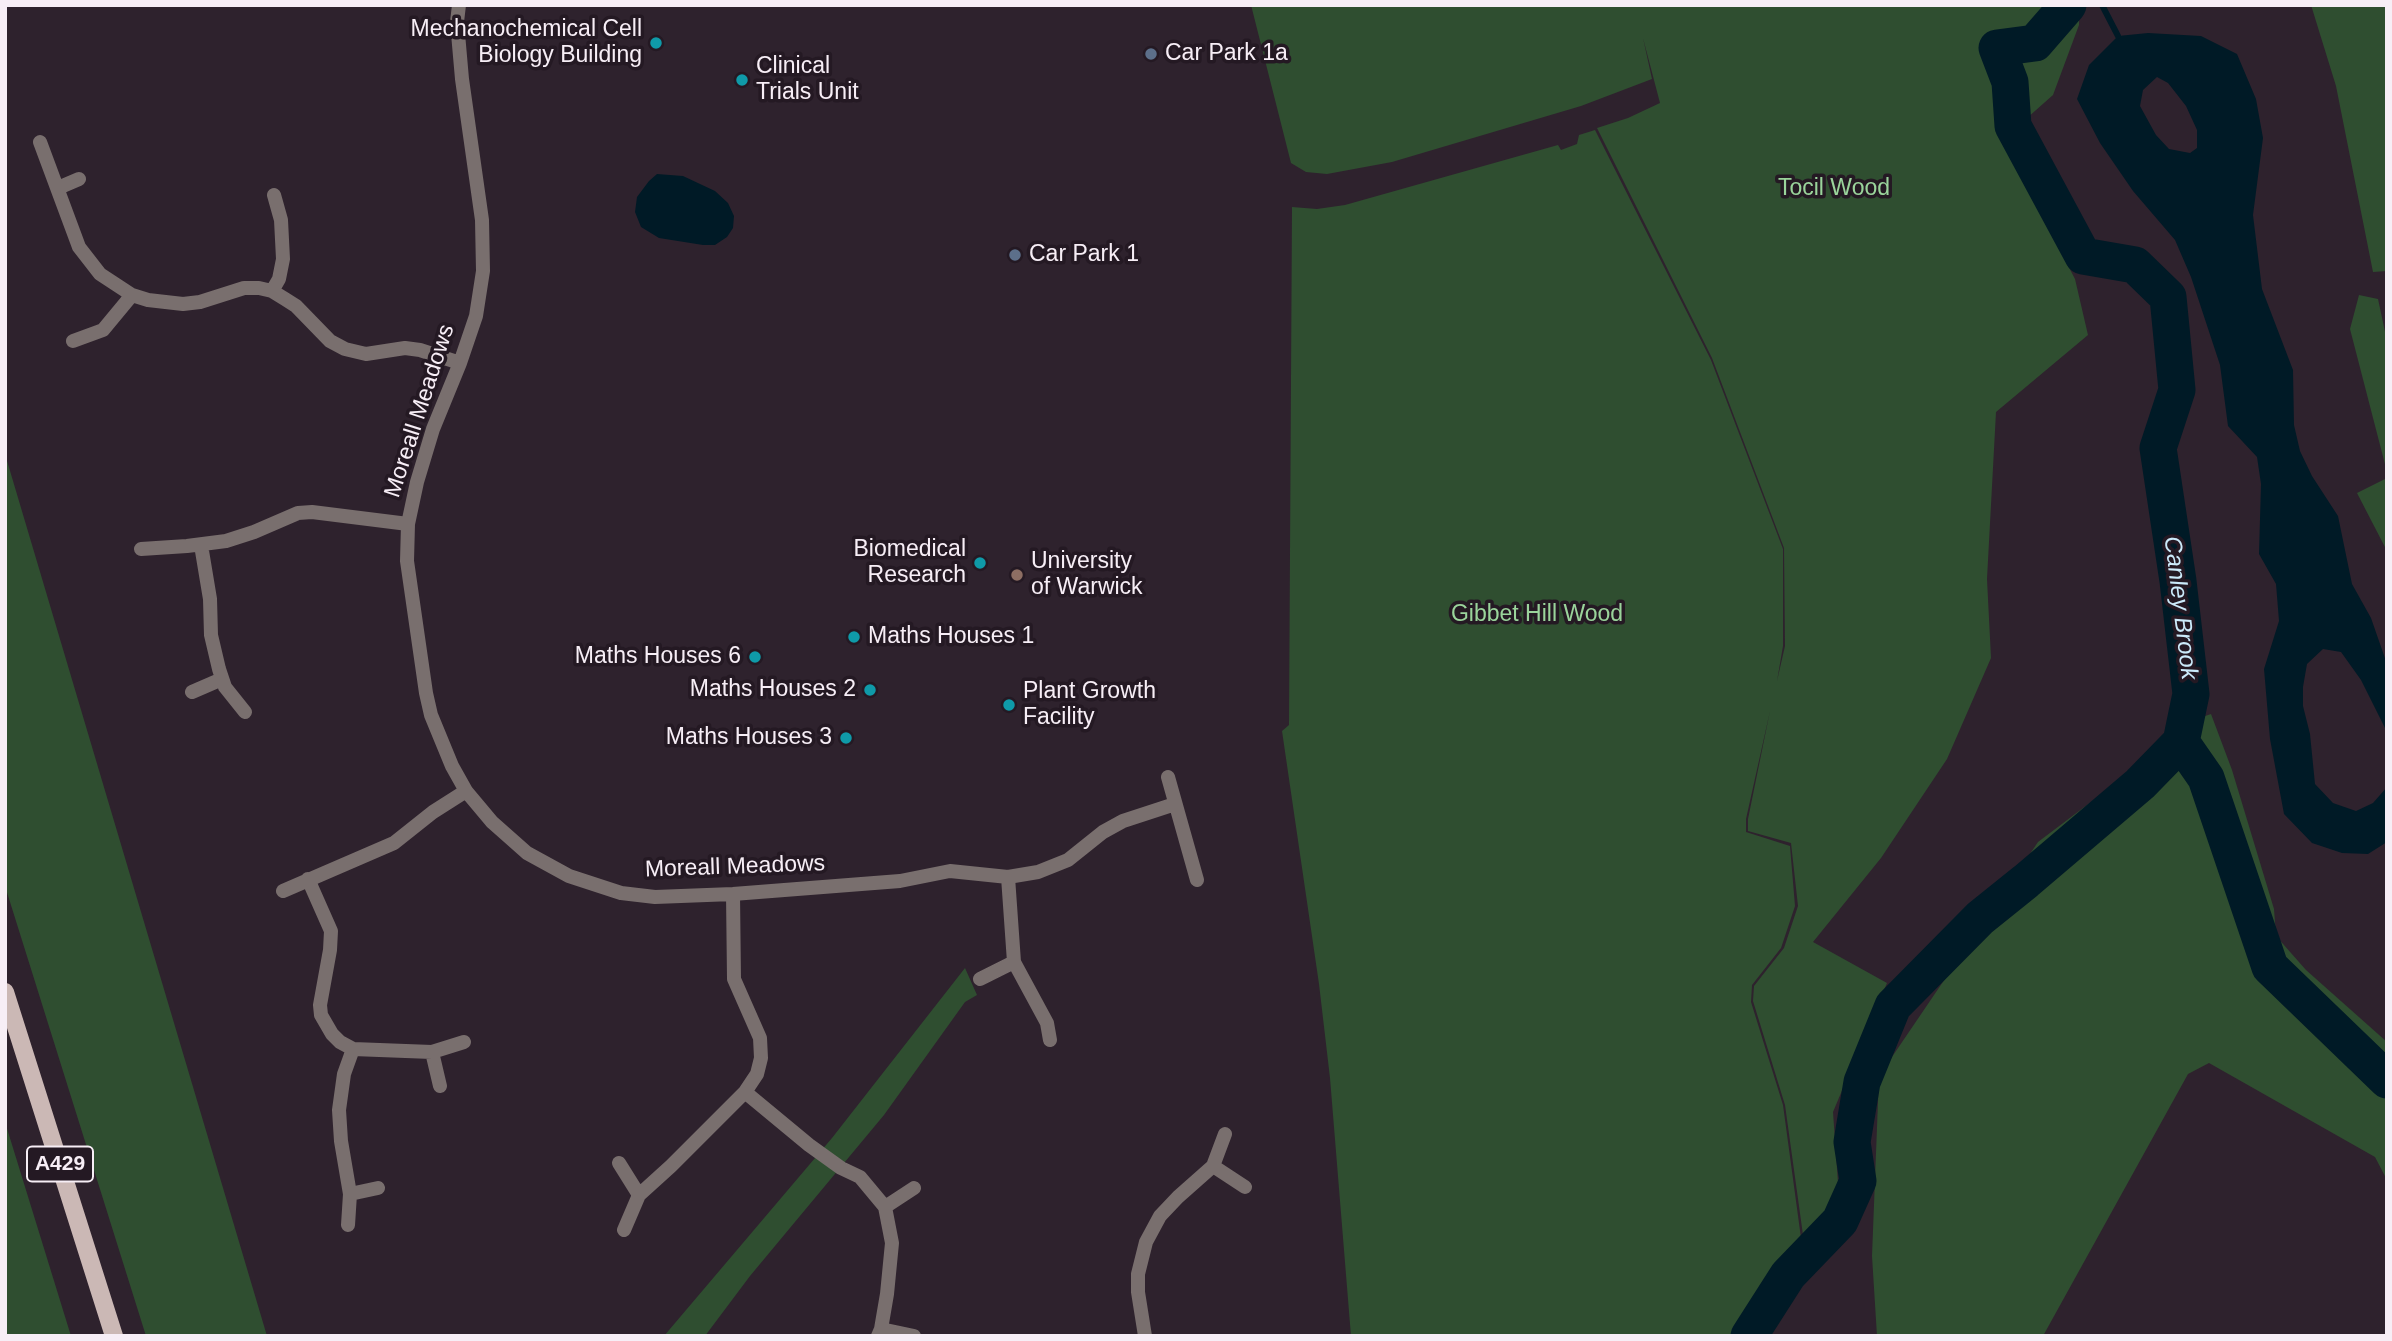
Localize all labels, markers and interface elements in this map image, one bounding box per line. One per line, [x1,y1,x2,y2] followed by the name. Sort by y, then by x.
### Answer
[411,16,642,70] place label: Mechanochemical Cell Biology Building
[648,35,664,51] marker: Mechanochemical Cell Biology Building
[1165,40,1288,68] place label: Car Park 1a
[1143,46,1159,62] marker: Car Park 1a
[756,53,859,107] place label: Clinical Trials Unit
[734,72,750,88] marker: Clinical Trials Unit
[1778,175,1890,203] park label: Tocil Wood
[1029,241,1139,269] place label: Car Park 1
[1007,247,1023,263] marker: Car Park 1
[379,321,461,501] street label: Moreall Meadows
[2157,535,2203,681] water label: Canley Brook
[854,536,966,590] place label: Biomedical Research
[1031,548,1143,602] place label: University of Warwick
[972,555,988,571] marker: Biomedical Research
[1009,567,1025,583] marker: University of Warwick
[1451,601,1623,629] park label: Gibbet Hill Wood
[868,623,1034,651] place label: Maths Houses 1
[846,629,862,645] marker: Maths Houses 1
[575,643,741,671] place label: Maths Houses 6
[747,649,763,665] marker: Maths Houses 6
[690,676,856,704] place label: Maths Houses 2
[1023,678,1156,732] place label: Plant Growth Facility
[862,682,878,698] marker: Maths Houses 2
[1001,697,1017,713] marker: Plant Growth Facility
[666,724,832,752] place label: Maths Houses 3
[838,730,854,746] marker: Maths Houses 3
[644,850,826,884] street label: Moreall Meadows
[27,1146,93,1182] road number: A429

